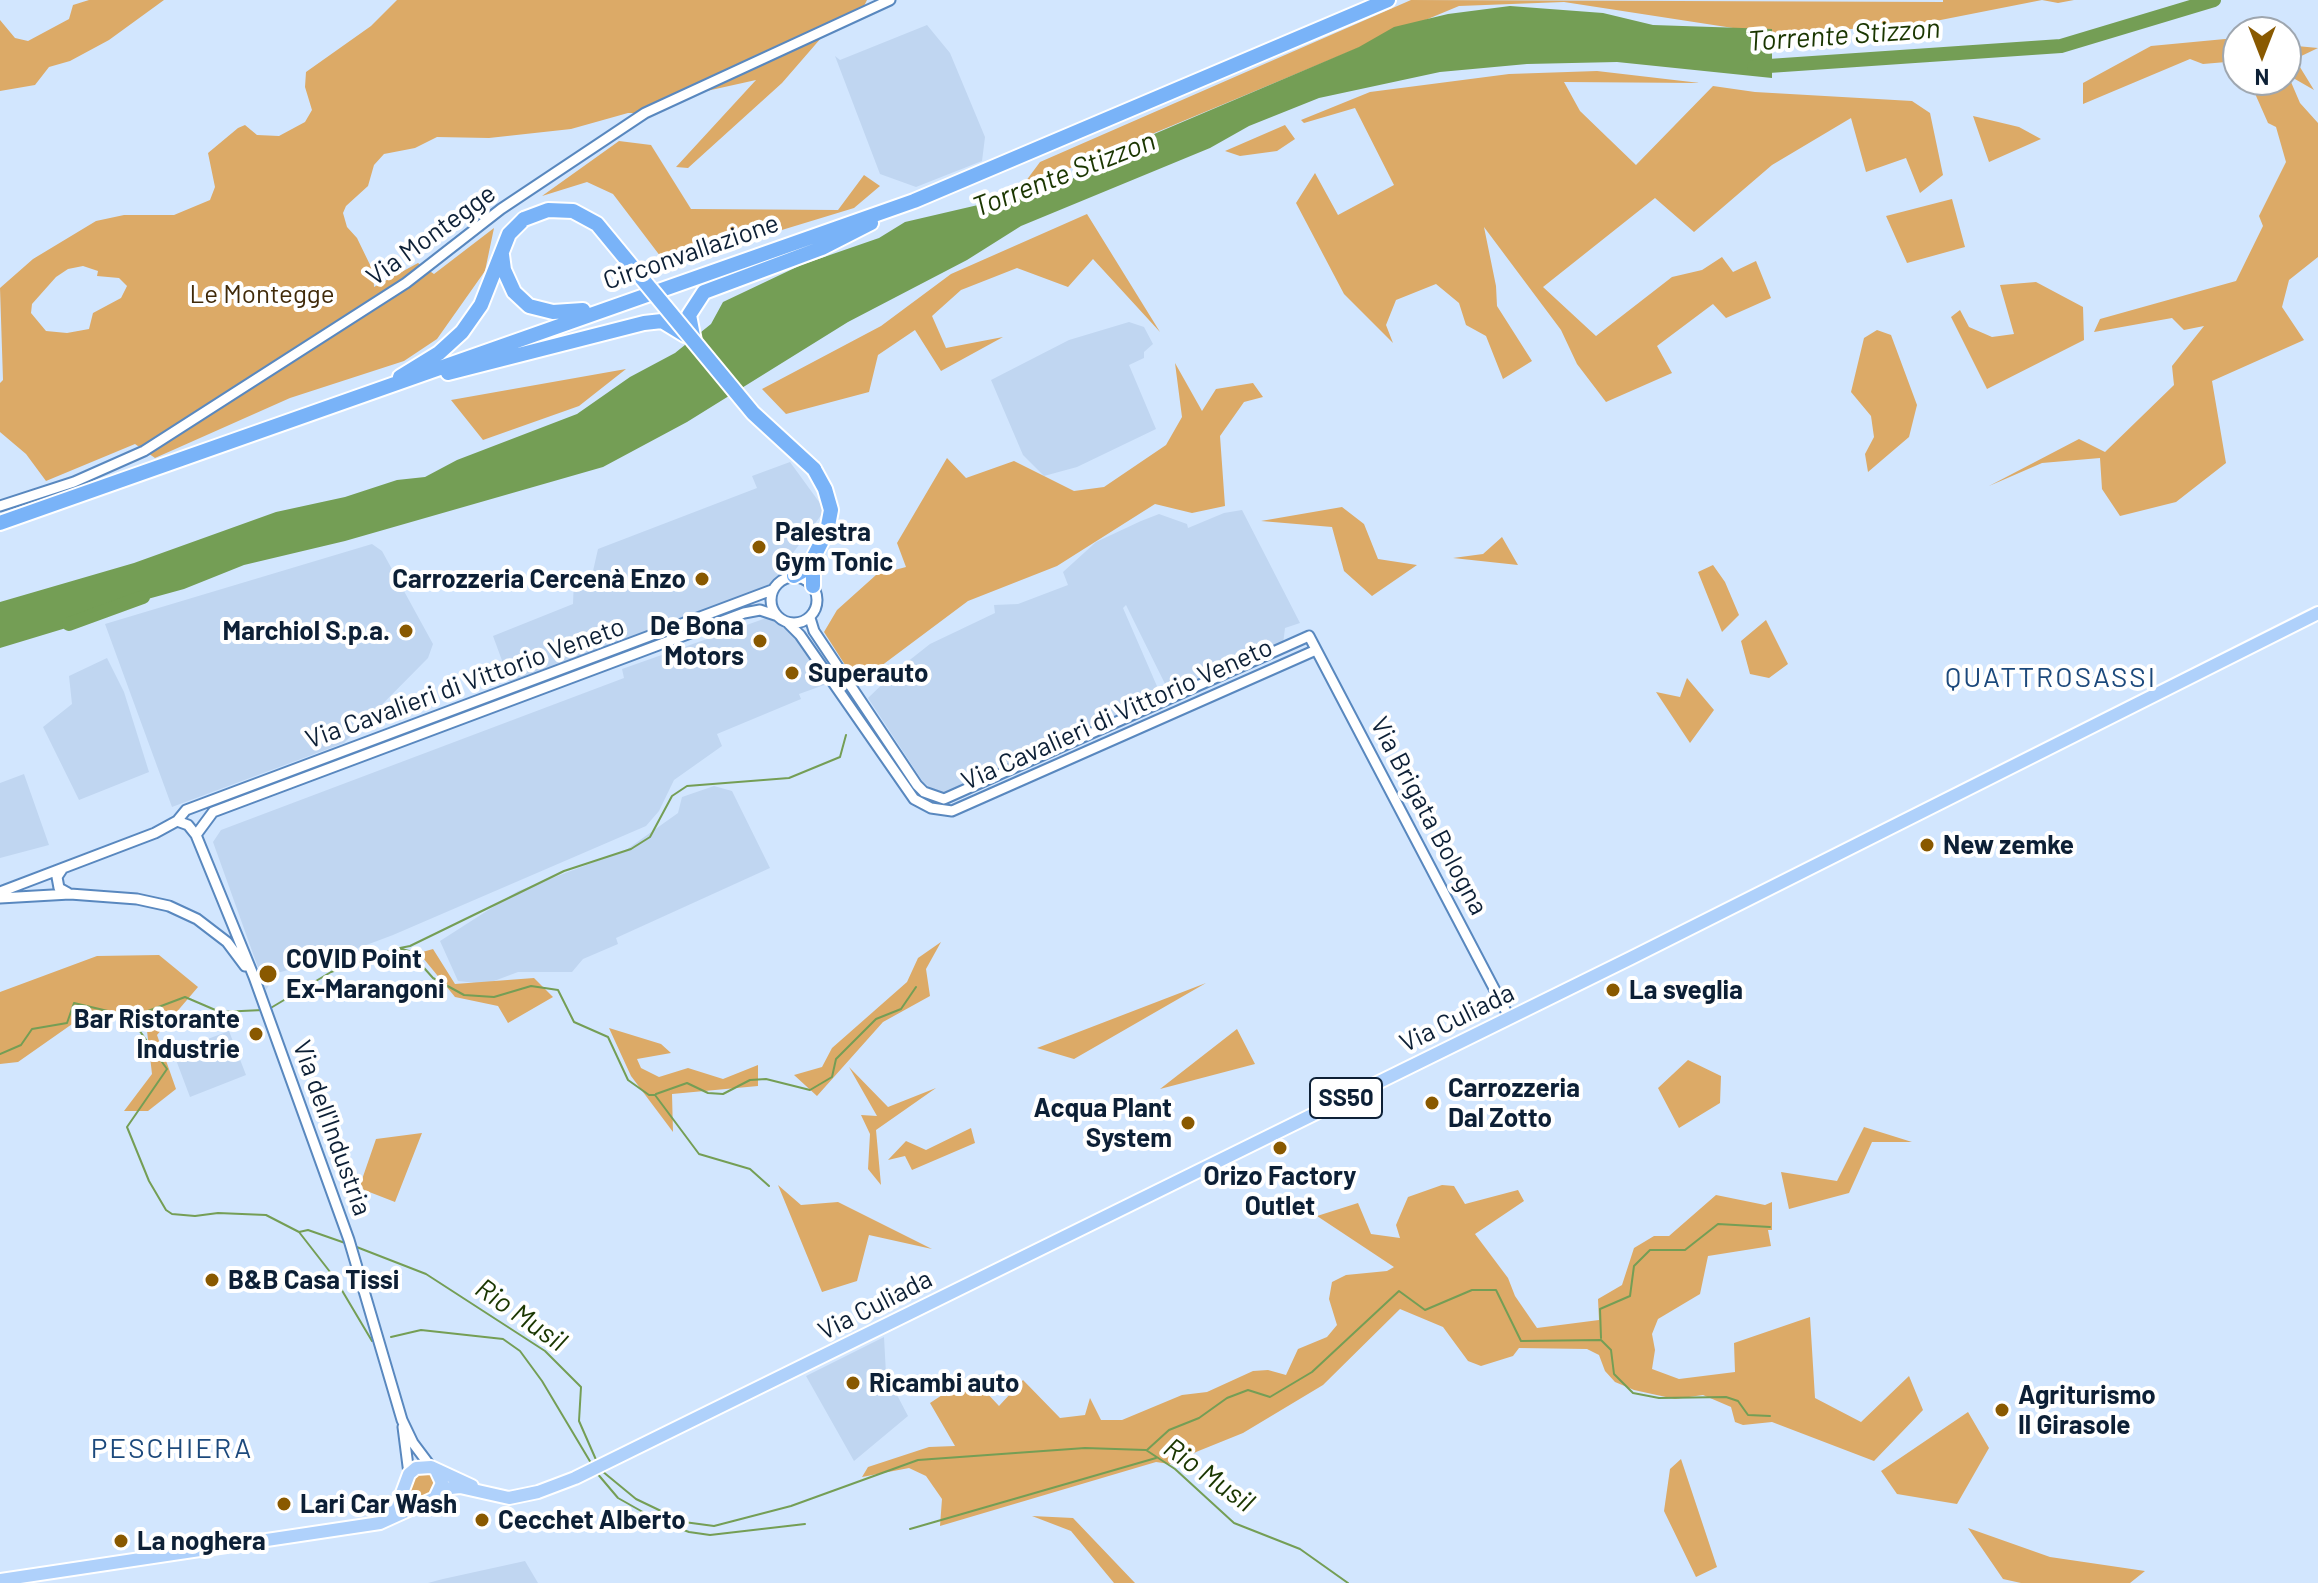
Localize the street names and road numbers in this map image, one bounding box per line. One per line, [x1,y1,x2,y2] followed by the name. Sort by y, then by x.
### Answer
[360,178,502,292] street label: Via Montegge
[599,207,783,297] street label: Circonvallazione
[301,611,629,755] street label: Via Cavalieri di Vittorio Veneto
[957,631,1277,797] street label: Via Cavalieri di Vittorio Veneto
[1364,712,1494,920] street label: Via Brigata Bologna
[1395,977,1519,1059] street label: Via Culiada
[286,1036,378,1220] street label: Via dell'Industria
[1310,1078,1382,1118] road number: SS50
[813,1263,937,1347] street label: Via Culiada

